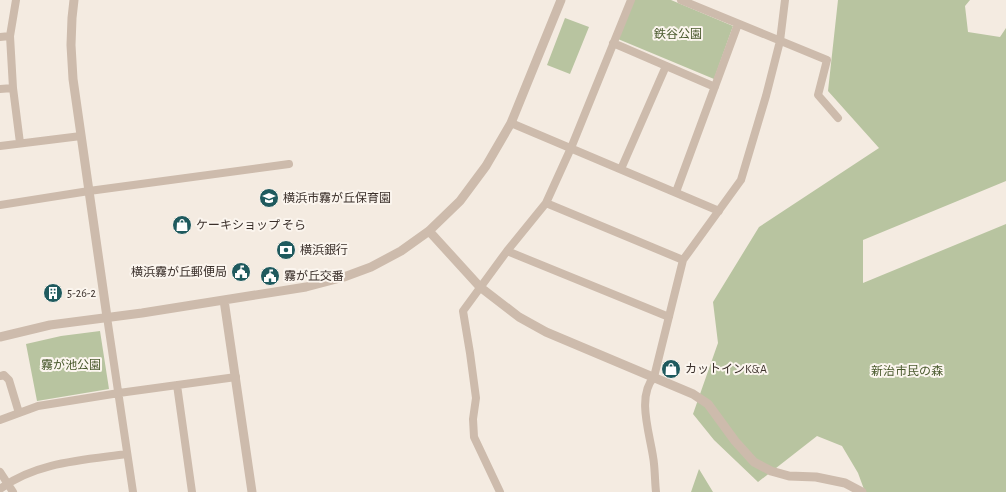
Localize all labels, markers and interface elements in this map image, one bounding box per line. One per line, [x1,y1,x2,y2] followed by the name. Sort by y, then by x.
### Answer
[654,28,702,40] park label: 鉄谷公園
[258,187,280,209] school or university icon: 横浜市霧が丘保育園
[283,191,391,204] place label: 横浜市霧が丘保育園
[171,214,193,236] shop icon: ケーキショップ そら
[196,219,306,231] place label: ケーキショップ そら
[275,239,297,261] bank icon: 横浜銀行
[300,243,348,256] place label: 横浜銀行
[230,261,252,283] public building icon: 横浜霧が丘郵便局
[131,265,227,278] place label: 横浜霧が丘郵便局
[259,265,281,287] public building icon: 霧が丘交番
[284,269,344,282] place label: 霧が丘交番
[42,282,64,304] building icon: 5-26-2
[67,287,96,299] place label: 5-26-2
[41,358,101,371] park label: 霧が池公園
[660,358,682,380] shop icon: カットインK&A
[685,363,767,375] place label: カットインK&A
[871,364,943,377] park label: 新治市民の森

